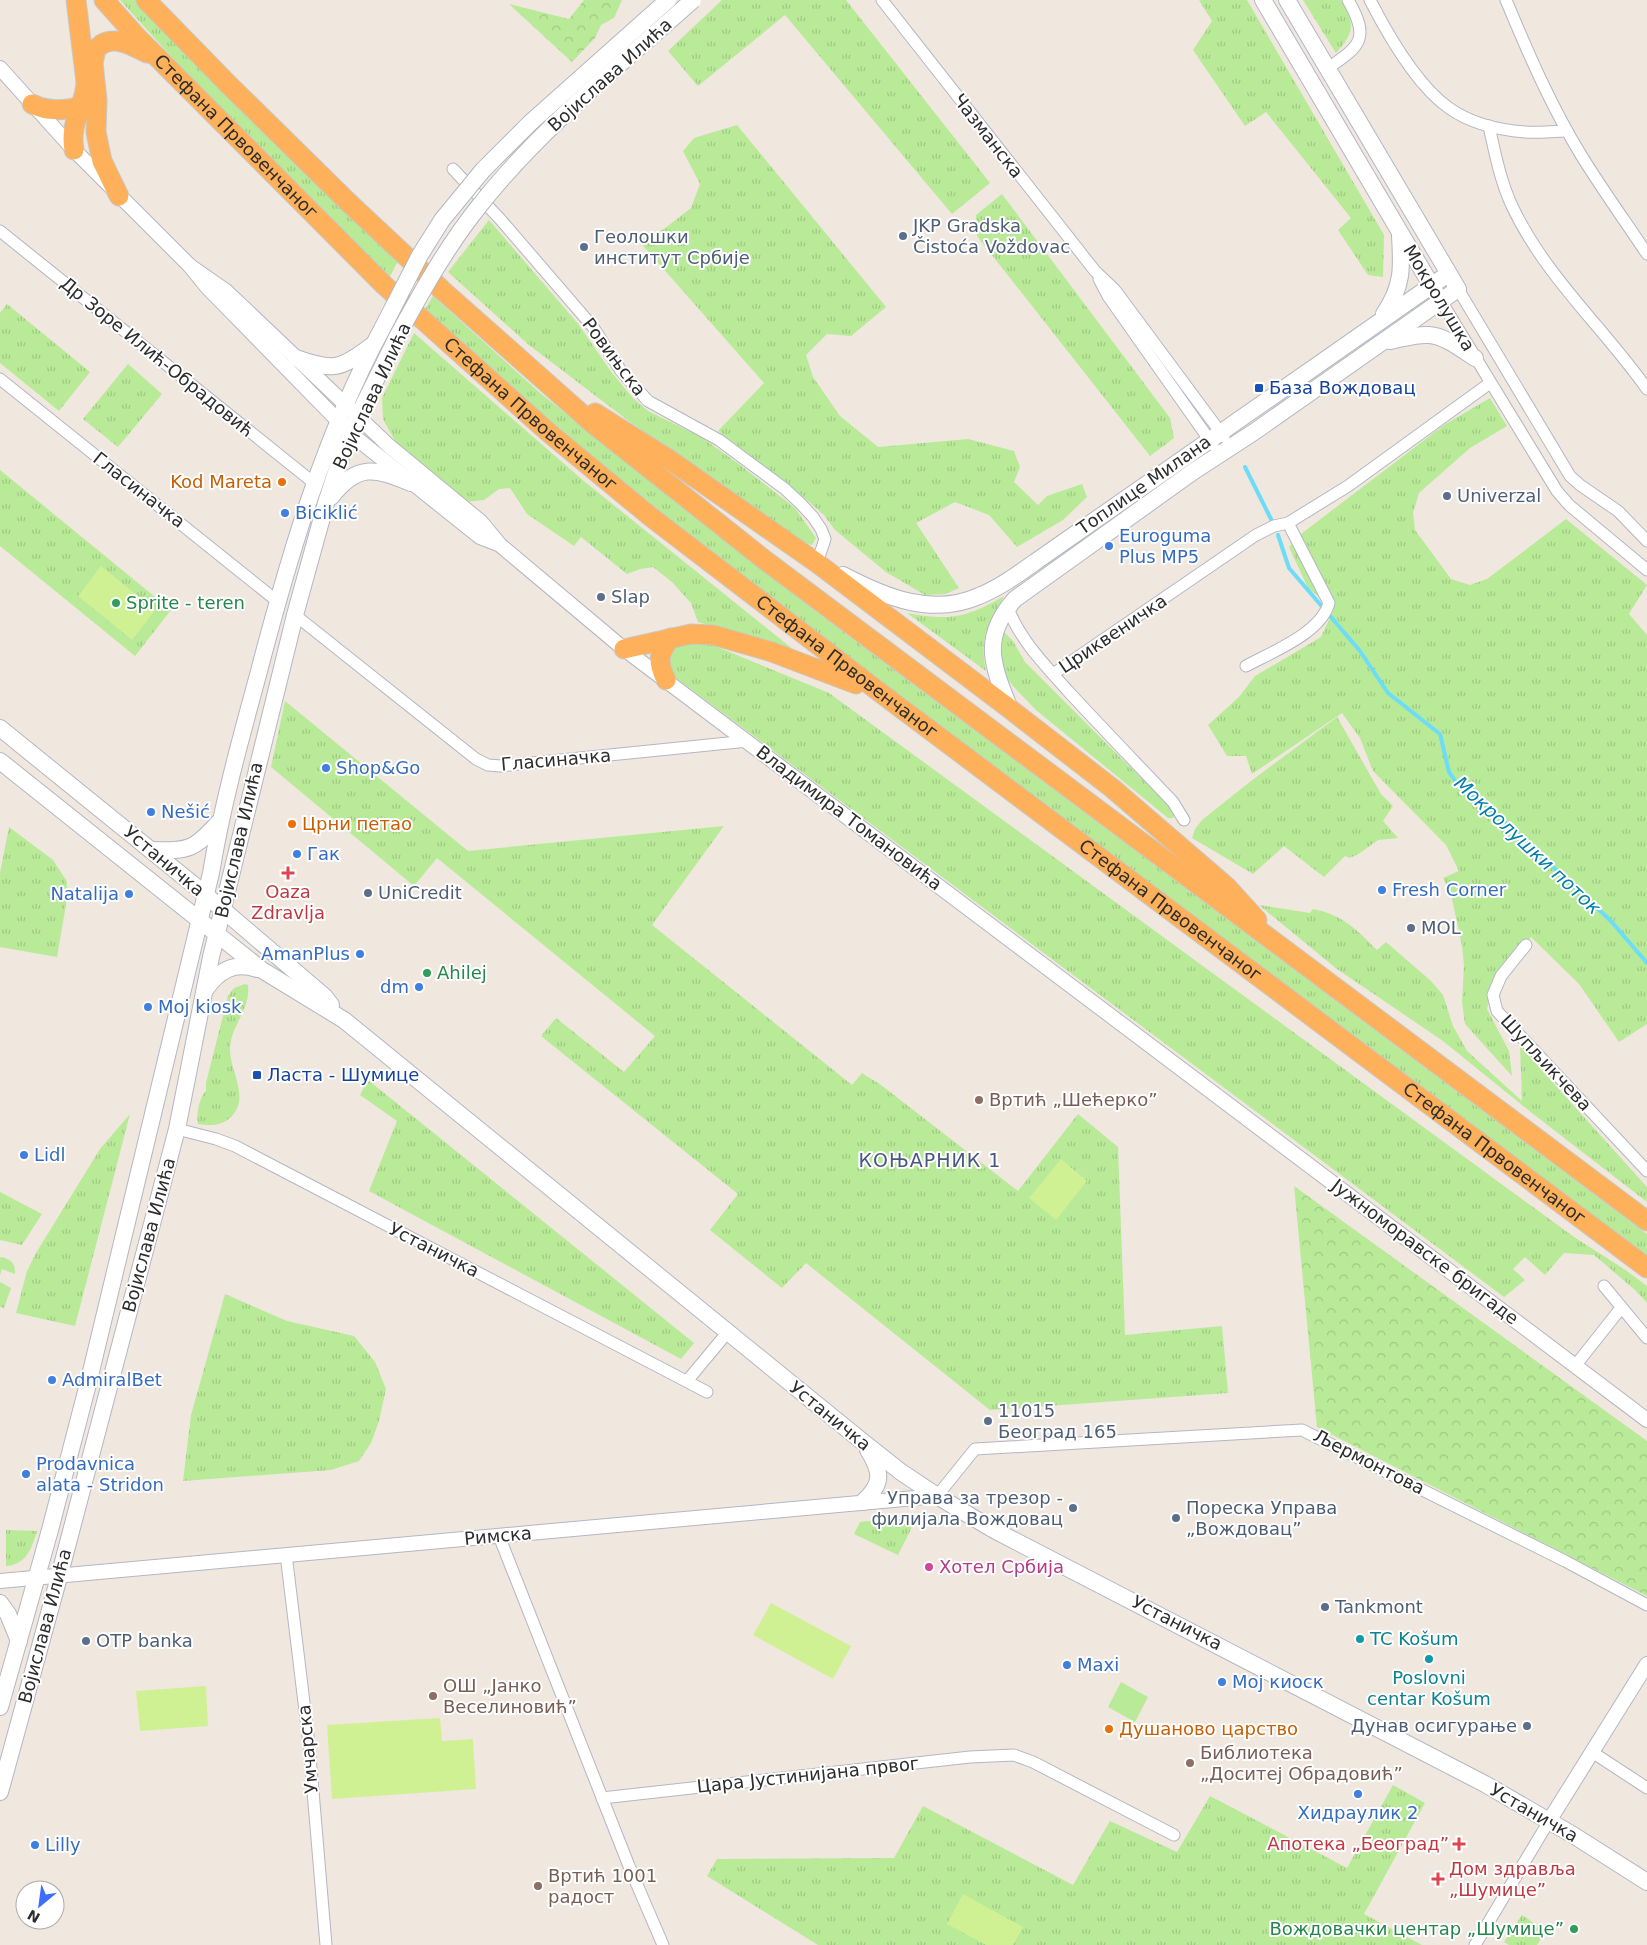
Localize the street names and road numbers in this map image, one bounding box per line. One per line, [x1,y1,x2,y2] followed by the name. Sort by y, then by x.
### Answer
[543,14,676,136] street label: Војислава Илића
[150,50,323,223] street label: Стефана Првовенчаног
[949,89,1028,182] street label: Чазманска
[1399,241,1479,355] street label: Мокролушка
[57,272,258,441] street label: Др Зоре Илић-Обрадовић
[578,314,651,400] street label: Ровињска
[328,319,415,472] street label: Војислава Илића
[440,333,622,495] street label: Стефана Првовенчаног
[1072,431,1215,539] street label: Топлице Милана
[89,447,189,532] street label: Гласиначка
[752,590,942,742] street label: Стефана Првовенчаног
[1055,590,1171,677] street label: Цриквеничка
[752,741,946,894] street label: Владимира Томановића
[500,744,612,775] street label: Гласиначка
[210,760,267,920] street label: Војислава Илића
[120,821,209,900] street label: Устаничка
[1075,835,1266,985] street label: Стефана Првовенчаног
[1496,1010,1596,1115] street label: Шупљикчева
[1399,1078,1590,1228] street label: Стефана Првовенчаног
[118,1155,179,1315] street label: Војислава Илића
[1327,1174,1523,1329] street label: Јужноморавске бригаде
[386,1218,483,1281] street label: Устаничка
[785,1376,875,1455] street label: Устаничка
[1310,1425,1428,1499] street label: Љермонтова
[463,1522,533,1549] street label: Римска
[14,1546,75,1706] street label: Војислава Илића
[1129,1591,1226,1654] street label: Устаничка
[293,1704,322,1795] street label: Умчарска
[696,1752,920,1797] street label: Цара Јустинијана првог
[1486,1779,1582,1846] street label: Устаничка

